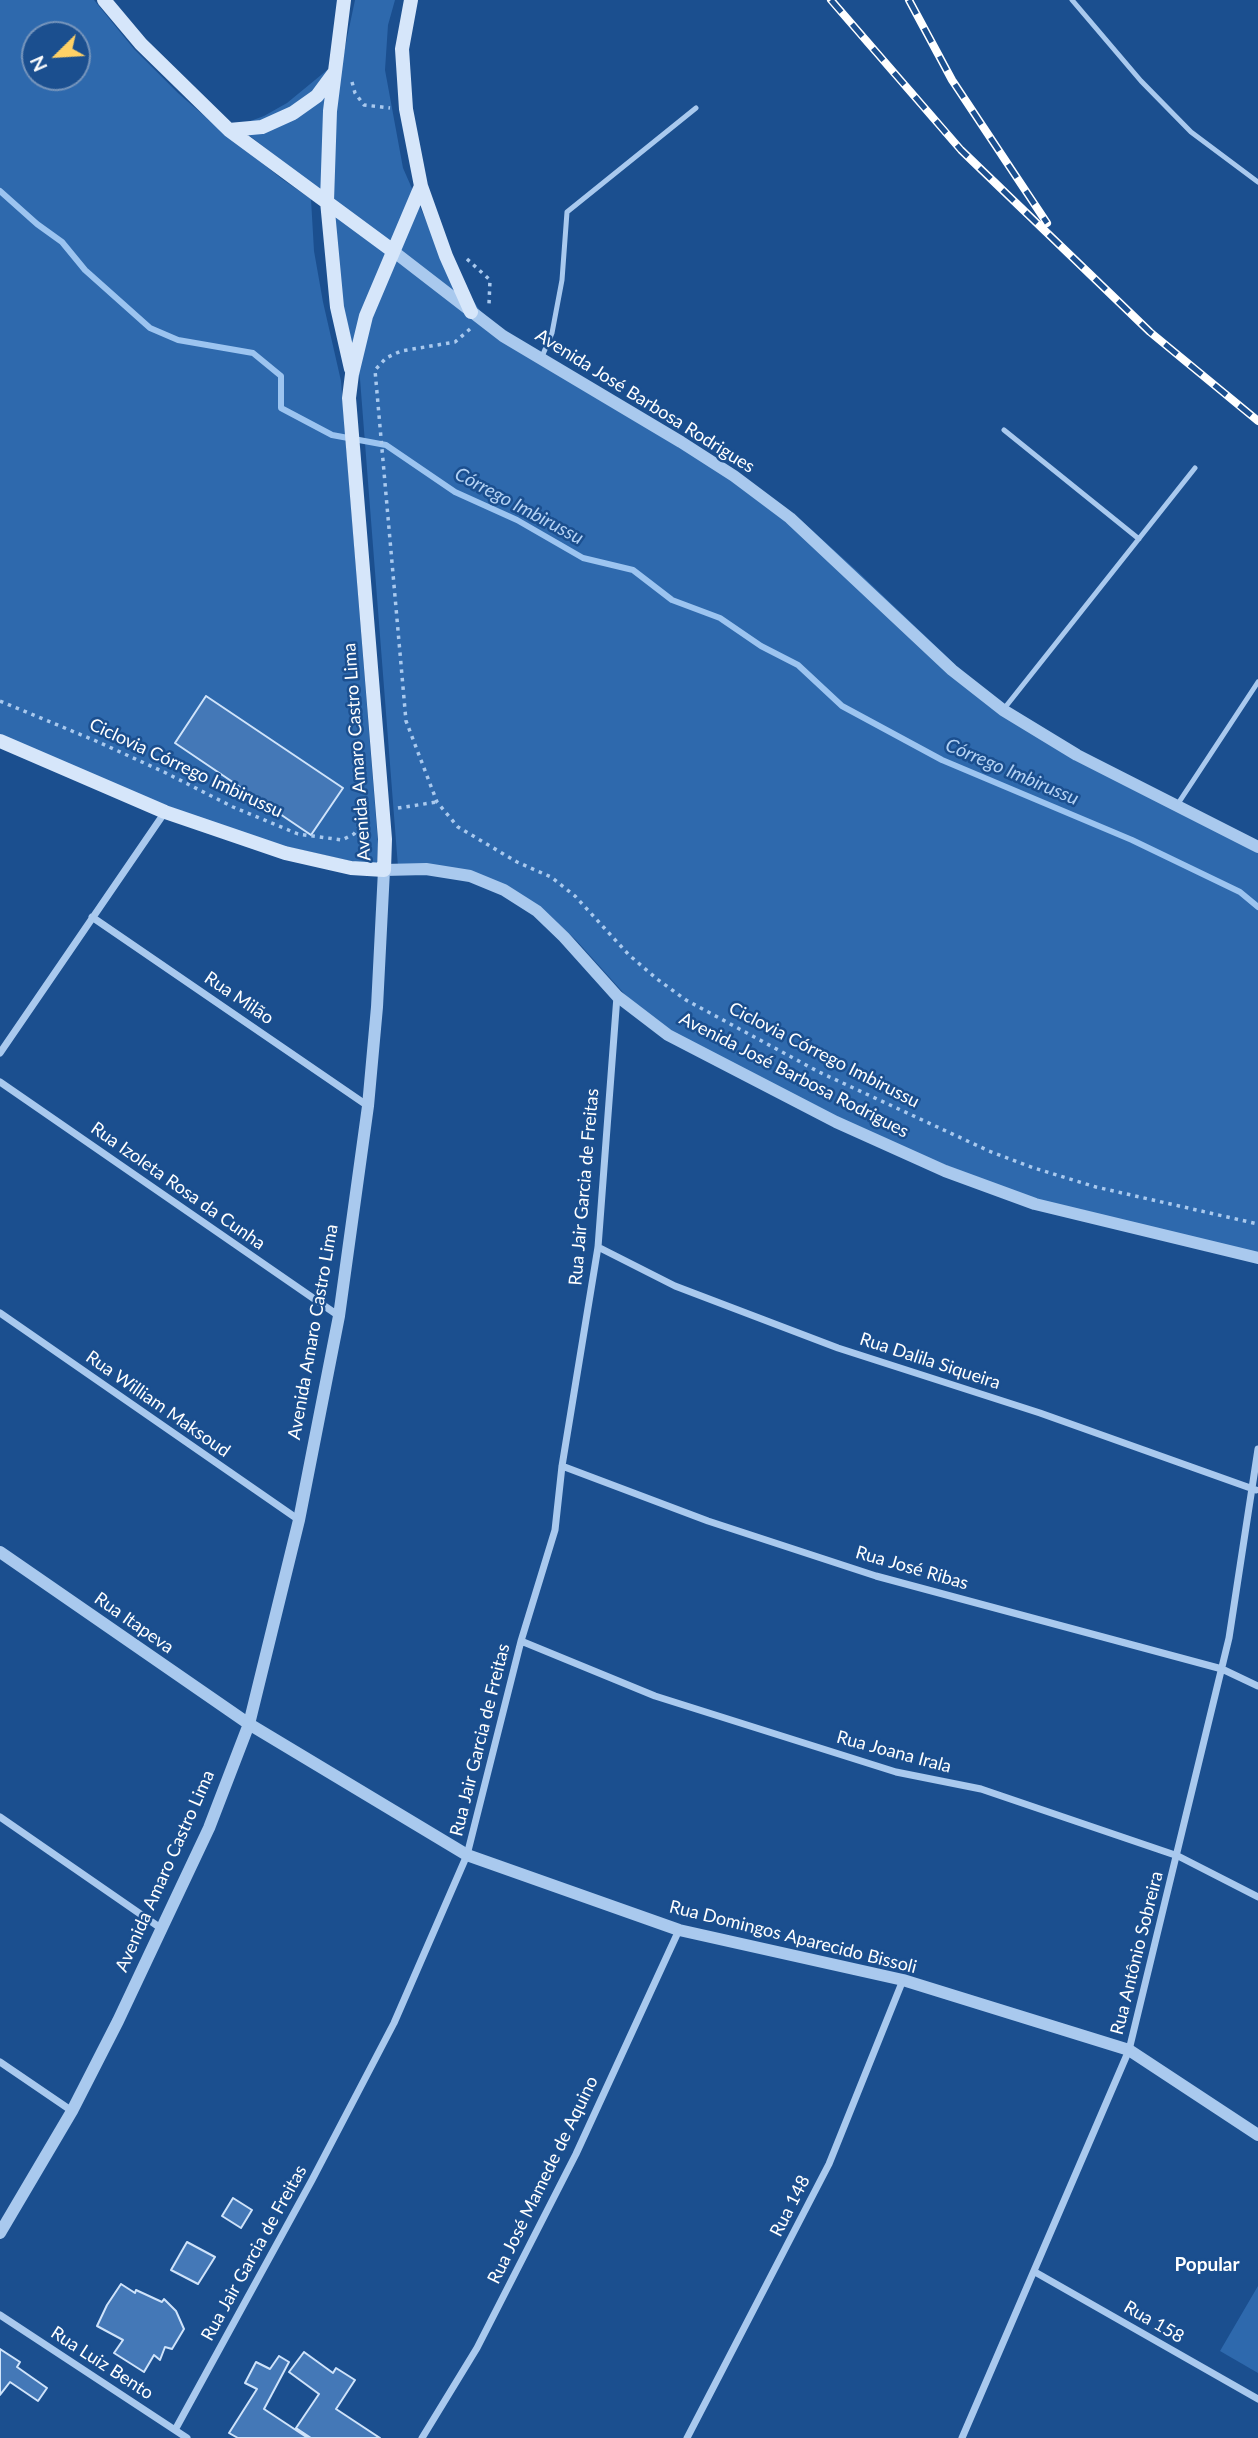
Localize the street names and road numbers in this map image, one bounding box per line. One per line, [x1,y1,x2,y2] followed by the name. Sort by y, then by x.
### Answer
[531,324,759,478] street label: Avenida José Barbosa Rodrigues
[339,642,375,862] street label: Avenida Amaro Castro Lima
[86,714,286,822] street label: Ciclovia Córrego Imbirussu
[200,967,278,1029] street label: Rua Milão
[725,997,923,1113] street label: Ciclovia Córrego Imbirussu
[676,1008,912,1142] street label: Avenida José Barbosa Rodrigues
[565,1088,603,1286] street label: Rua Jair Garcia de Freitas
[87,1117,269,1255] street label: Rua Izoleta Rosa da Cunha
[283,1223,343,1441] street label: Avenida Amaro Castro Lima
[857,1328,1003,1394] street label: Rua Dalila Siqueira
[82,1346,234,1462] street label: Rua William Maksoud
[853,1542,971,1594] street label: Rua José Ribas
[90,1588,178,1658] street label: Rua Itapeva
[446,1641,514,1839] street label: Rua Jair Garcia de Freitas
[834,1726,954,1778] street label: Rua Joana Irala
[111,1767,219,1975] street label: Avenida Amaro Castro Lima
[1106,1869,1168,2037] street label: Rua Antônio Sobreira
[667,1896,919,1978] street label: Rua Domingos Aparecido Bissoli
[483,2073,603,2287] street label: Rua José Mamede de Aquino
[197,2161,311,2345] street label: Rua Jair Garcia de Freitas
[765,2172,815,2240] street label: Rua 148
[1120,2296,1188,2348] street label: Rua 158
[47,2322,157,2404] street label: Rua Luiz Bento

